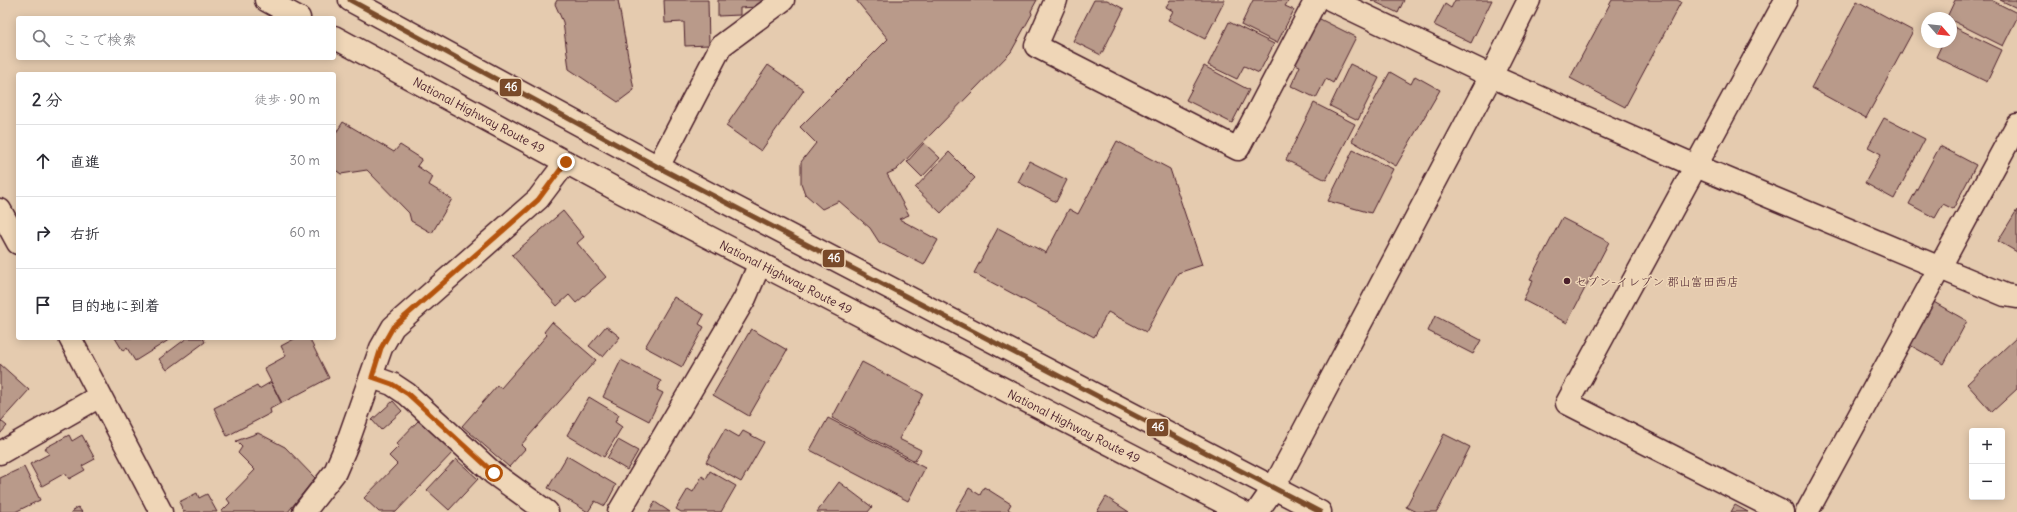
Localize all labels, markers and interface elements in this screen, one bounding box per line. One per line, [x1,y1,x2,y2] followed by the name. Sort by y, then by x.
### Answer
[1921,12,1957,48] north arrow
[16,16,336,60] search box
[30,27,52,49] icon: search
[62,30,137,49] text: ここで検索
[411,74,547,156] street label: National Highway Route 49
[499,78,522,97] line badge: 46
[505,80,517,94] text: 46
[32,89,62,111] text: 2 分
[254,91,320,108] text: 徒歩 · 90 m
[32,150,54,172] icon: ahead
[70,152,100,171] text: 直進
[290,152,320,169] text: 30 m
[557,153,575,171] route end
[32,222,54,244] icon: right
[70,224,100,243] text: 右折
[289,224,320,241] text: 60 m
[717,237,855,317] street label: National Highway Route 49
[822,249,845,268] line badge: 46
[828,251,840,265] text: 46
[1575,274,1739,289] place label: セブン-イレブン 郡山富田西店
[1562,276,1572,286] marker: セブン-イレブン 郡山富田西店
[32,294,54,316] icon: arrive
[70,296,160,315] text: 目的地に到着
[1005,386,1143,466] street label: National Highway Route 49
[1146,418,1169,437] line badge: 46
[1152,420,1164,434] text: 46
[1969,428,2005,500] map controls
[1969,428,2005,464] button: +
[485,464,503,482] route start
[1969,464,2005,500] button: −

